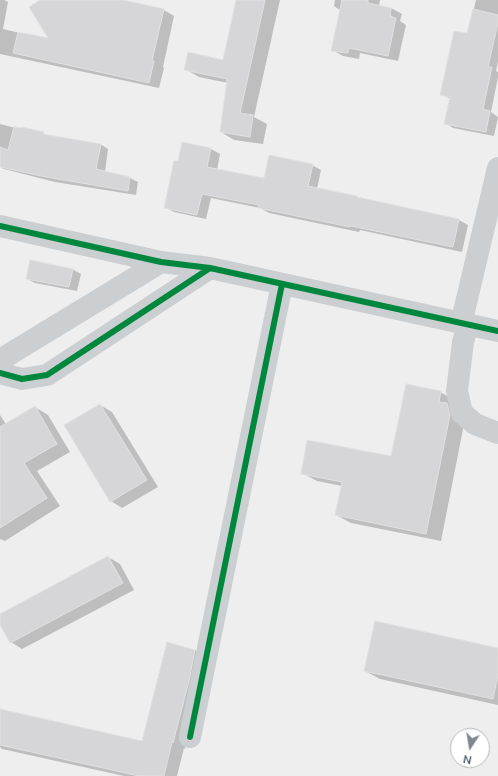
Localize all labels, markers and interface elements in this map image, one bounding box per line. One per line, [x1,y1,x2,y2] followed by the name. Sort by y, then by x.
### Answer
[450,728,490,768] north arrow
[462,751,473,767] text: N

